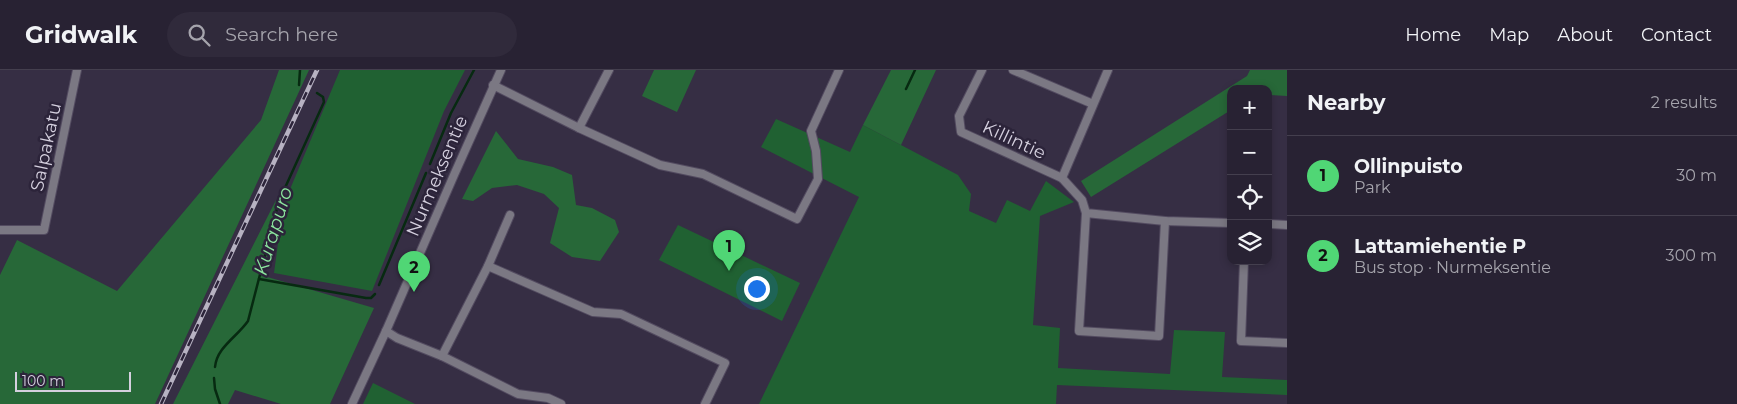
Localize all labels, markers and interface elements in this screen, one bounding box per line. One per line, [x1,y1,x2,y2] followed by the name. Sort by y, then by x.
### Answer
[167,12,517,57] search box
[25,20,137,49] text: Gridwalk
[185,21,213,49] icon: search
[225,23,338,46] text: Search here
[1405,24,1461,46] text: Home
[1489,24,1529,46] text: Map
[1557,24,1613,46] text: About
[1641,24,1712,46] text: Contact
[1227,85,1272,265] map controls
[1227,85,1272,130] button: +
[1307,90,1386,115] text: Nearby
[1651,93,1717,112] text: 2 results
[26,101,66,193] street label: Salpakatu
[402,112,472,240] street label: Nurmeksentie
[979,116,1049,164] street label: Killintie
[1227,130,1272,175] button: −
[1354,155,1463,178] text: Ollinpuisto
[1320,166,1326,185] text: 1
[1676,166,1717,185] text: 30 m
[1227,175,1272,220] button: locate
[1354,178,1391,197] text: Park
[249,184,297,278] water label: Kurapuro
[1227,220,1272,265] button: layers
[713,230,745,271] pin: 1
[1354,235,1526,258] text: Lattamiehentie P
[1318,246,1328,265] text: 2
[1666,246,1717,265] text: 300 m
[398,251,430,292] pin: 2
[1354,258,1551,277] text: Bus stop · Nurmeksentie
[744,276,770,302] your location
[15,369,131,392] scale bar
[22,372,64,390] text: 100 m

